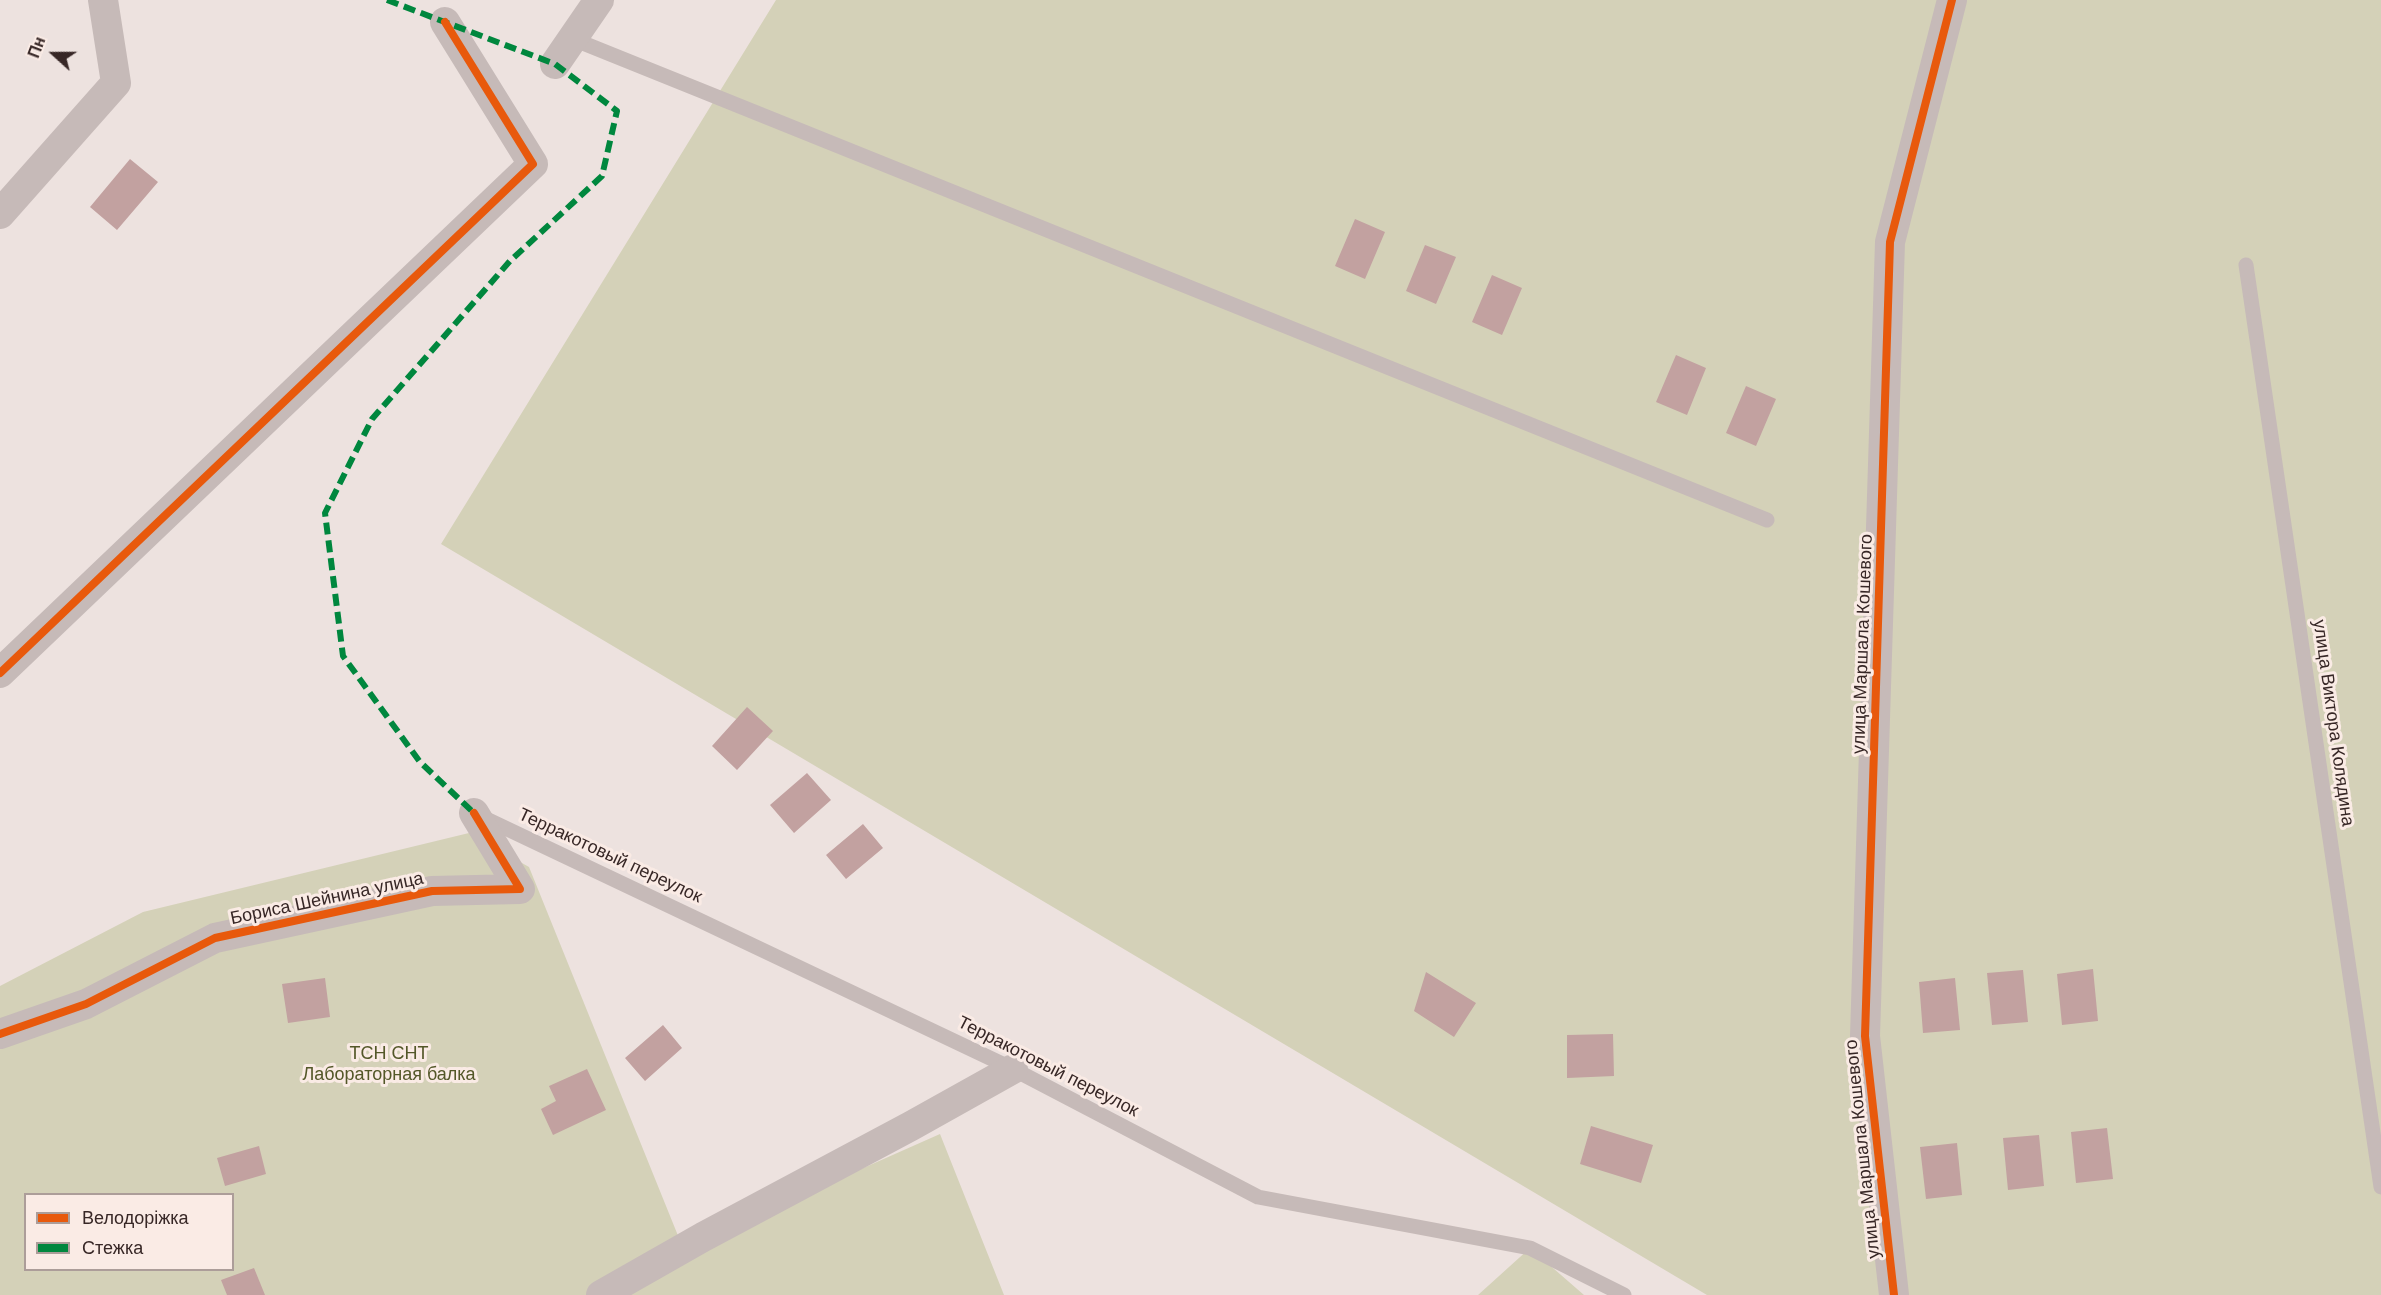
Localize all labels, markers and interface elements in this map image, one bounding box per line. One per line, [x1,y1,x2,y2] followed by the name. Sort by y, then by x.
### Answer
[24,24,84,84] north arrow
[25,34,48,60] text: Пн
[1848,534,1878,754] street label: улица Маршала Кошевого
[2308,618,2358,828] street label: улица Виктора Колядина
[515,804,705,908] street label: Терракотовый переулок
[228,868,426,930] street label: Бориса Шейнина улица
[954,1012,1142,1122] street label: Терракотовый переулок
[1841,1038,1885,1260] street label: улица Маршала Кошевого
[302,1043,476,1086] park label: ТСН СНТ Лабораторная балка
[24,1193,234,1271] legend
[82,1208,189,1228] text: Велодоріжка
[82,1238,143,1258] text: Стежка

